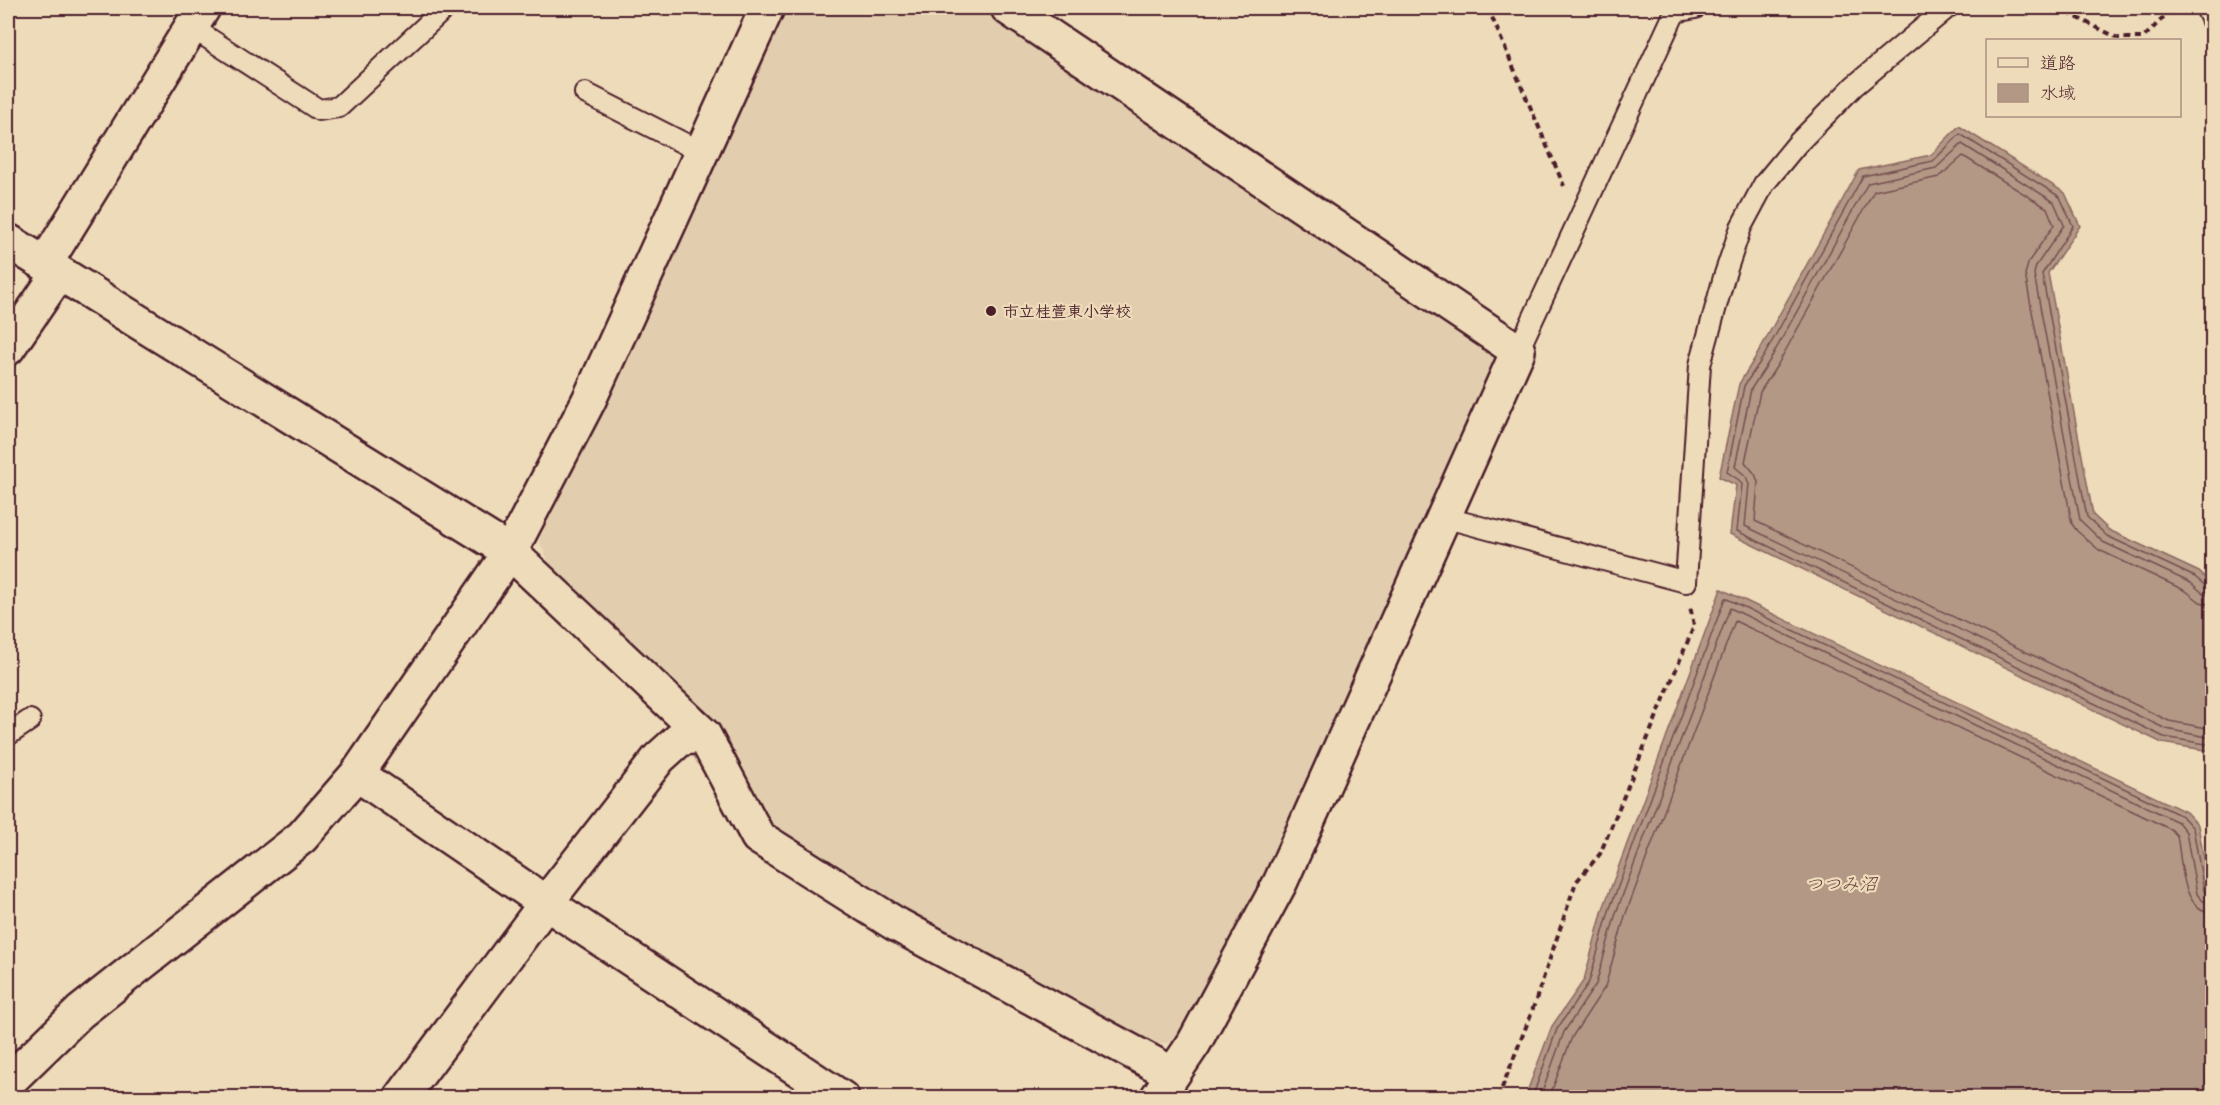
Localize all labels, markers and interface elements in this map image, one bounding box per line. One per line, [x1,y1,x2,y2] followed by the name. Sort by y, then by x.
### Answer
[1986,39,2181,117] legend
[2040,47,2076,79] text: 道路
[2040,77,2076,109] text: 水域
[1003,297,1131,326] place label: 市立桂萱東小学校
[984,304,998,318] marker: 市立桂萱東小学校
[1805,868,1879,900] water label: つつみ沼

